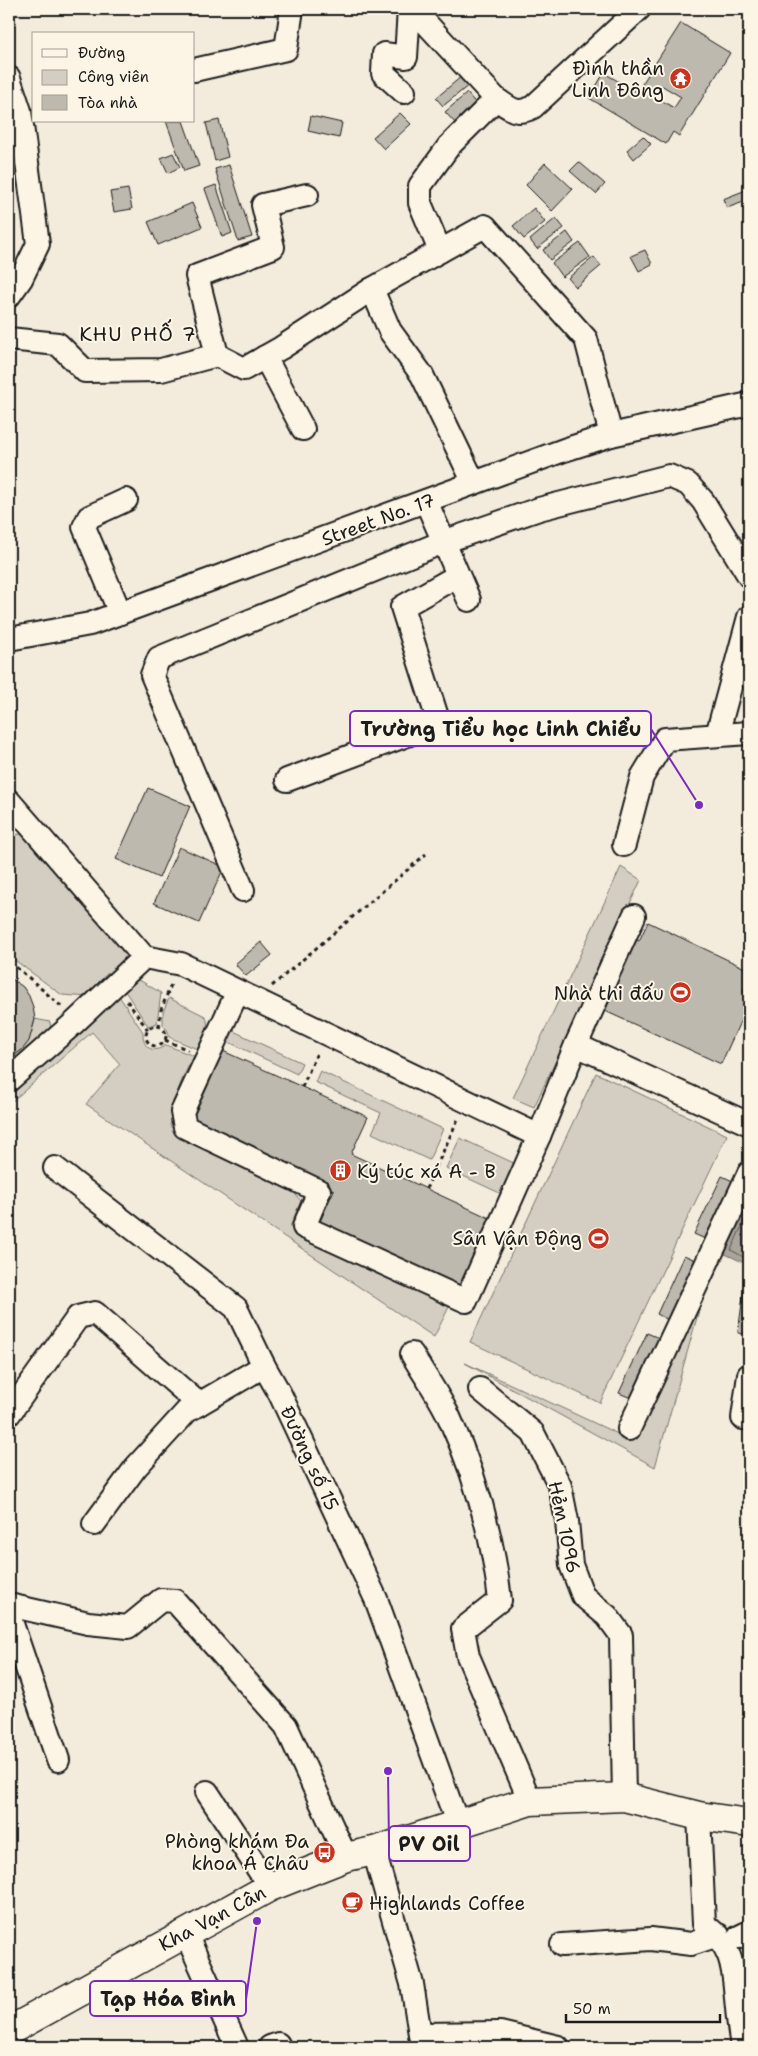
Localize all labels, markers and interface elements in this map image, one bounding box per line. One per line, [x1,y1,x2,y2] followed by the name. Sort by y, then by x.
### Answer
[32,32,195,122] legend
[78,43,125,63] text: Đường
[572,56,664,103] place label: Đình thần Linh Đông
[78,67,149,87] text: Công viên
[668,67,692,91] temple icon: Đình thần Linh Đông
[78,93,138,113] text: Tòa nhà
[79,319,197,347] district label: KHU PHỐ 7
[318,487,438,552] street label: Street No. 17
[350,711,651,746] callout: Trường Tiểu học Linh Chiểu
[360,716,642,742] text: Trường Tiểu học Linh Chiểu
[554,981,664,1006] place label: Nhà thi đấu
[668,981,692,1005] sports icon: Nhà thi đấu
[329,1159,353,1183] building icon: Ký túc xá A - B
[357,1159,496,1184] place label: Ký túc xá A - B
[452,1226,582,1251] place label: Sân Vận Động
[586,1226,610,1250] sports icon: Sân Vận Động
[274,1402,345,1514] street label: Đường số 15
[543,1479,586,1575] street label: Hẻm 1096
[389,1826,470,1861] callout: PV Oil
[165,1829,309,1876] place label: Phòng khám Đa khoa Á Châu
[398,1831,460,1857] text: PV Oil
[313,1840,337,1864] bus stop icon: Phòng khám Đa khoa Á Châu
[154,1880,270,1957] street label: Kha Vạn Cân
[341,1891,365,1915] cafe icon: Highlands Coffee
[369,1891,525,1916] place label: Highlands Coffee
[90,1981,246,2016] callout: Tạp Hóa Bình
[100,1986,236,2012] text: Tạp Hóa Bình
[566,1991,719,2023] scale bar
[573,1999,611,2019] text: 50 m

